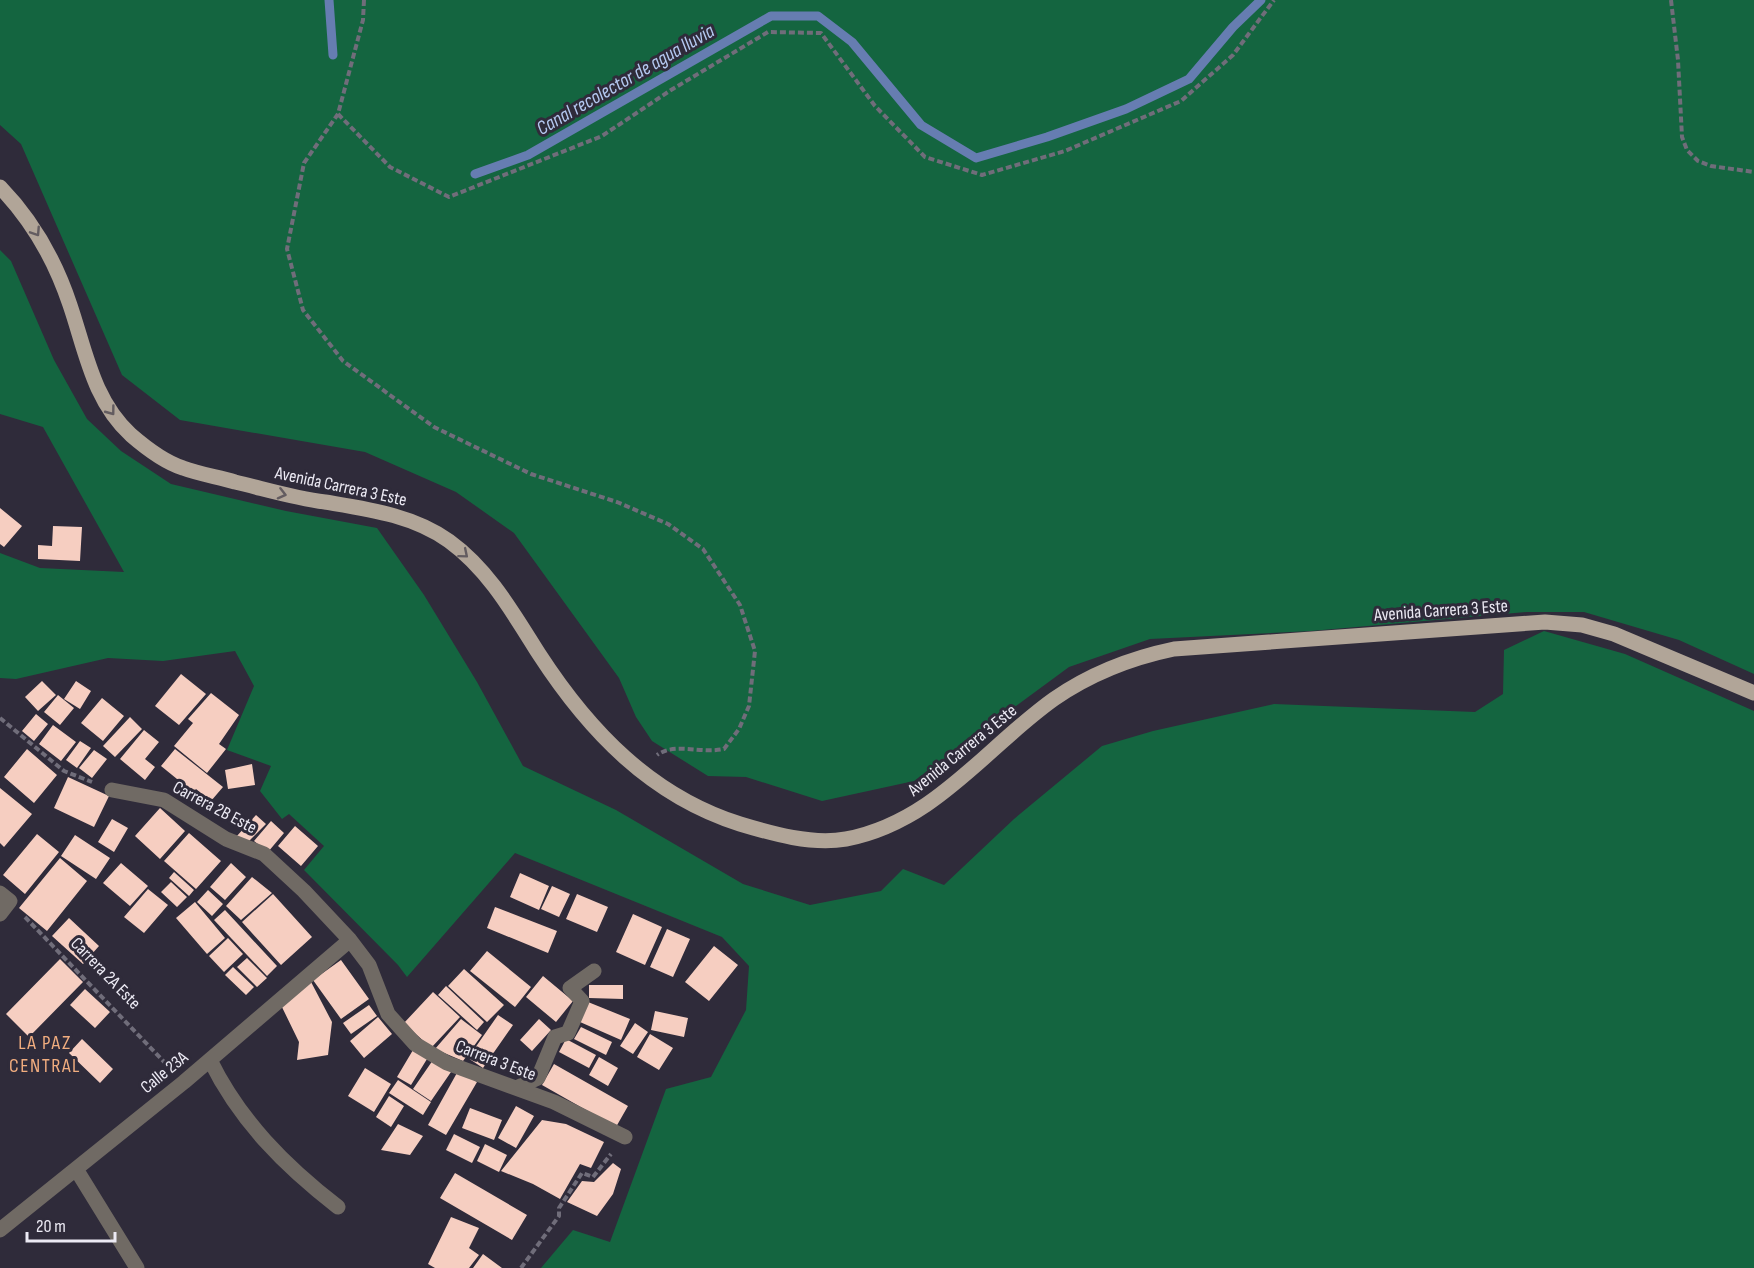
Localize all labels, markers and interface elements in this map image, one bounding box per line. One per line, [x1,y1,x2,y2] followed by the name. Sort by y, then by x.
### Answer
[532,19,719,141] water label: Canal recolector de agua lluvia
[29,226,40,237] one-way arrow
[104,405,115,416] one-way arrow
[272,462,409,511] street label: Avenida Carrera 3 Este
[276,486,286,499] one-way arrow
[457,546,468,557] one-way arrow
[1372,595,1509,626] street label: Avenida Carrera 3 Este
[903,700,1021,801] street label: Avenida Carrera 3 Este
[169,777,260,838] street label: Carrera 2B Este
[66,933,145,1014] street label: Carrera 2A Este
[9,1031,81,1078] district label: LA PAZ CENTRAL
[453,1036,539,1085] street label: Carrera 3 Este
[136,1047,192,1098] street label: Calle 23A
[27,1205,116,1243] scale bar
[36,1216,66,1237] text: 20 m

